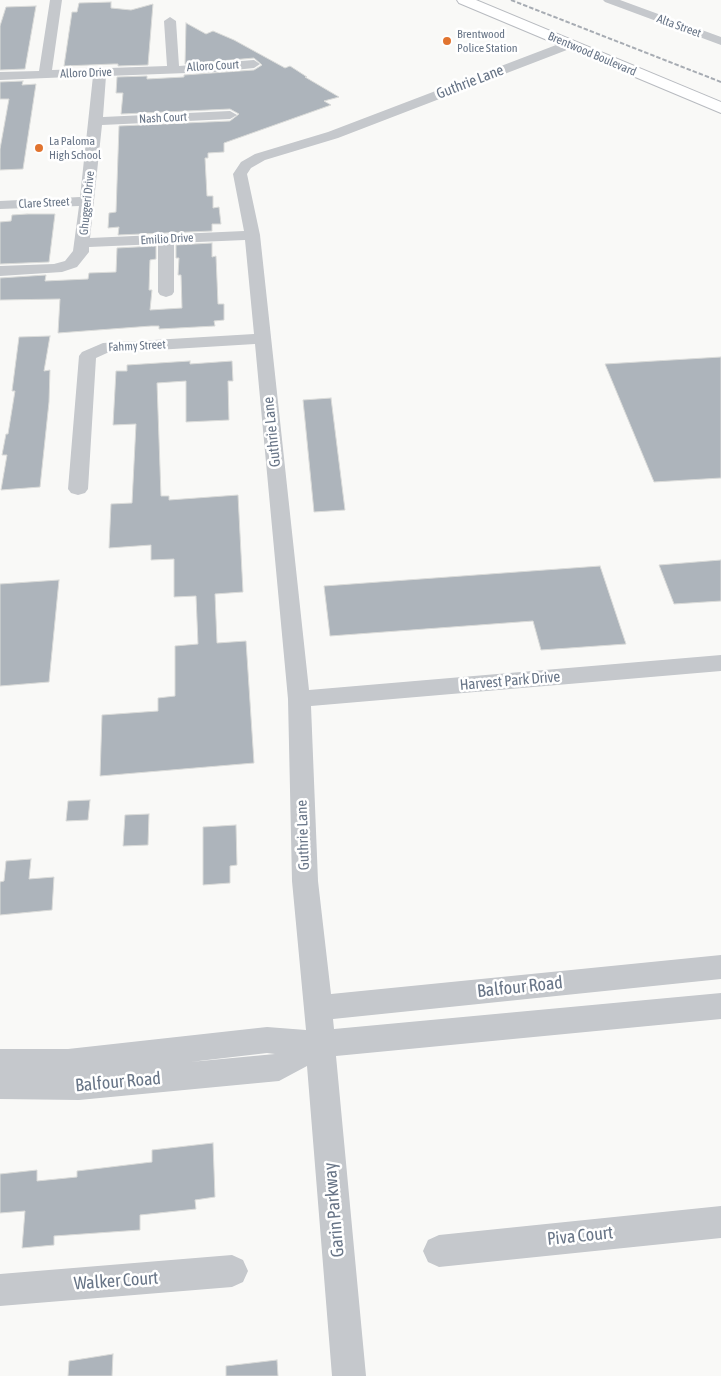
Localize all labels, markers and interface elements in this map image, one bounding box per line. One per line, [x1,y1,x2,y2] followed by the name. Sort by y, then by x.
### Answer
[655,11,703,41] street label: Alta Street
[457,27,518,55] place label: Brentwood Police Station
[546,29,638,79] street label: Brentwood Boulevard
[441,35,453,47] marker: Brentwood Police Station
[187,57,239,75] street label: Alloro Court
[434,61,506,103] street label: Guthrie Lane
[60,65,112,81] street label: Alloro Drive
[139,110,187,126] street label: Nash Court
[49,134,101,162] place label: La Paloma High School
[33,142,45,154] marker: La Paloma High School
[76,170,98,236] street label: Ghuggeri Drive
[18,194,70,212] street label: Clare Street
[140,230,194,248] street label: Emilio Drive
[108,337,166,355] street label: Fahmy Street
[259,396,285,468] street label: Guthrie Lane
[459,668,561,694] street label: Harvest Park Drive
[293,800,313,870] street label: Guthrie Lane
[476,972,564,1002] street label: Balfour Road
[74,1067,162,1097] street label: Balfour Road
[319,1162,349,1258] street label: Garin Parkway
[546,1222,614,1250] street label: Piva Court
[73,1267,159,1295] street label: Walker Court

